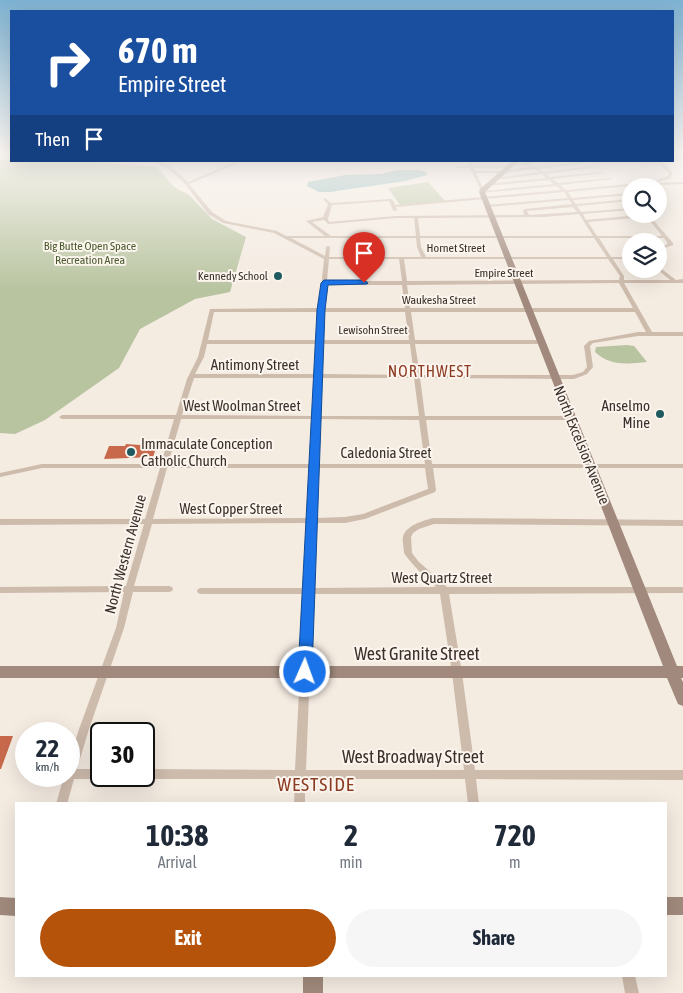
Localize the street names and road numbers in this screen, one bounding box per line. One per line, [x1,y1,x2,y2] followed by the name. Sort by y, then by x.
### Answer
[427,241,486,255] street label: Hornet Street
[474,266,534,280] street label: Empire Street
[402,293,476,307] street label: Waukesha Street
[338,323,408,337] street label: Lewisohn Street
[211,356,299,373] street label: Antimony Street
[550,383,614,507] street label: North Excelsior Avenue
[183,397,301,414] street label: West Woolman Street
[340,444,432,461] street label: Caledonia Street
[101,492,149,615] street label: North Western Avenue
[179,500,283,517] street label: West Copper Street
[392,569,492,586] street label: West Quartz Street
[354,643,480,664] street label: West Granite Street
[342,746,484,767] street label: West Broadway Street

